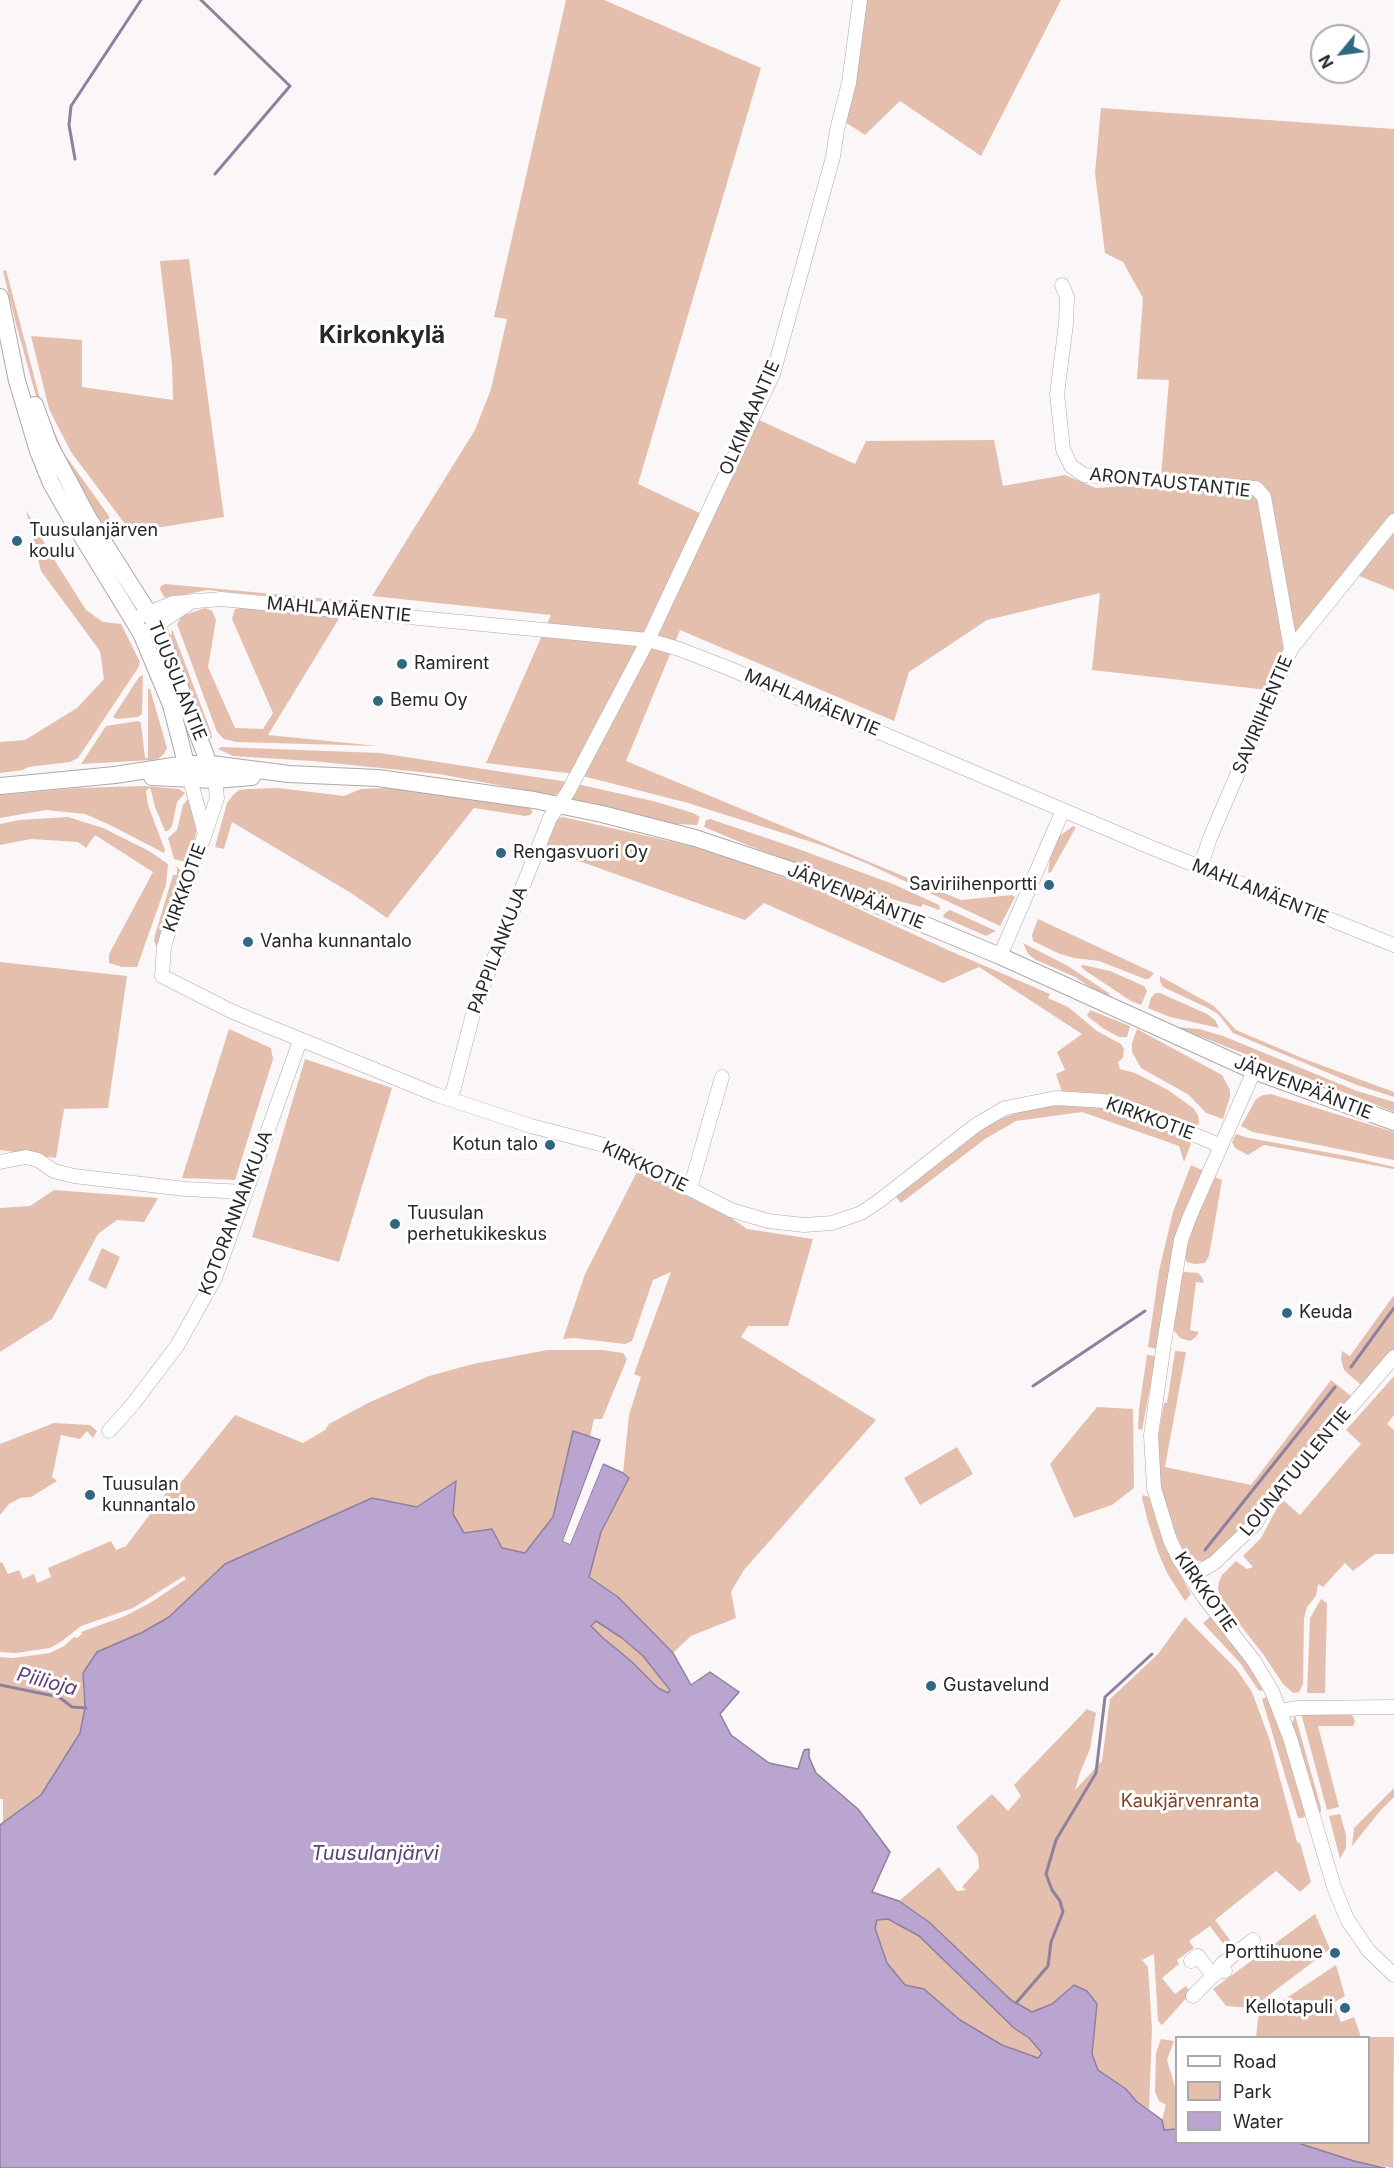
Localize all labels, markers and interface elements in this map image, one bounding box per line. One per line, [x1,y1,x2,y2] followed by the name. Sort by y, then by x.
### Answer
[1310,24,1370,84] north arrow
[1314,52,1338,72] text: N
[319,322,445,350] district label: Kirkonkylä
[715,357,785,479] street label: OLKIMAANTIE
[1088,464,1252,502] street label: ARONTAUSTANTIE
[29,520,158,562] place label: Tuusulanjärven koulu
[10,534,24,548] marker: Tuusulanjärven koulu
[266,593,412,627] street label: MAHLAMÄENTIE
[143,618,211,744] street label: TUUSULANTIE
[414,653,489,675] place label: Ramirent
[1228,653,1298,777] street label: SAVIRIIHENTIE
[395,657,409,671] marker: Ramirent
[741,665,883,741] street label: MAHLAMÄENTIE
[390,690,468,712] place label: Bemu Oy
[371,694,385,708] marker: Bemu Oy
[159,841,211,935] street label: KIRKKOTIE
[513,842,648,864] place label: Rengasvuori Oy
[494,846,508,860] marker: Rengasvuori Oy
[1189,855,1331,929] street label: MAHLAMÄENTIE
[784,860,928,934] street label: JÄRVENPÄÄNTIE
[909,874,1037,896] place label: Saviriihenportti
[1042,878,1056,892] marker: Saviriihenportti
[464,883,532,1017] street label: PAPPILANKUJA
[260,931,412,953] place label: Vanha kunnantalo
[241,935,255,949] marker: Vanha kunnantalo
[1231,1052,1375,1124] street label: JÄRVENPÄÄNTIE
[1103,1093,1197,1145] street label: KIRKKOTIE
[195,1128,277,1298] street label: KOTORANNANKUJA
[452,1134,538,1156] place label: Kotun talo
[599,1137,691,1197] street label: KIRKKOTIE
[543,1138,557,1152] marker: Kotun talo
[407,1203,547,1246] place label: Tuusulan perhetukikeskus
[388,1217,402,1231] marker: Tuusulan perhetukikeskus
[1299,1302,1353,1324] place label: Keuda
[1280,1306,1294,1320] marker: Keuda
[1236,1403,1356,1541] street label: LOUNATUULENTIE
[102,1474,196,1516] place label: Tuusulan kunnantalo
[83,1488,97,1502] marker: Tuusulan kunnantalo
[1170,1548,1240,1636] street label: KIRKKOTIE
[14,1662,80,1702] water label: Piilioja
[943,1675,1049,1697] place label: Gustavelund
[924,1679,938,1693] marker: Gustavelund
[1121,1791,1259,1813] park label: Kaukjärvenranta
[311,1842,439,1866] water label: Tuusulanjärvi
[1225,1942,1323,1964] place label: Porttihuone
[1328,1946,1342,1960] marker: Porttihuone
[1245,1997,1333,2019] place label: Kellotapuli
[1338,2001,1352,2015] marker: Kellotapuli
[1175,2036,1370,2144] legend
[1233,2051,1276,2072] text: Road
[1233,2081,1272,2102] text: Park
[1233,2111,1283,2132] text: Water

